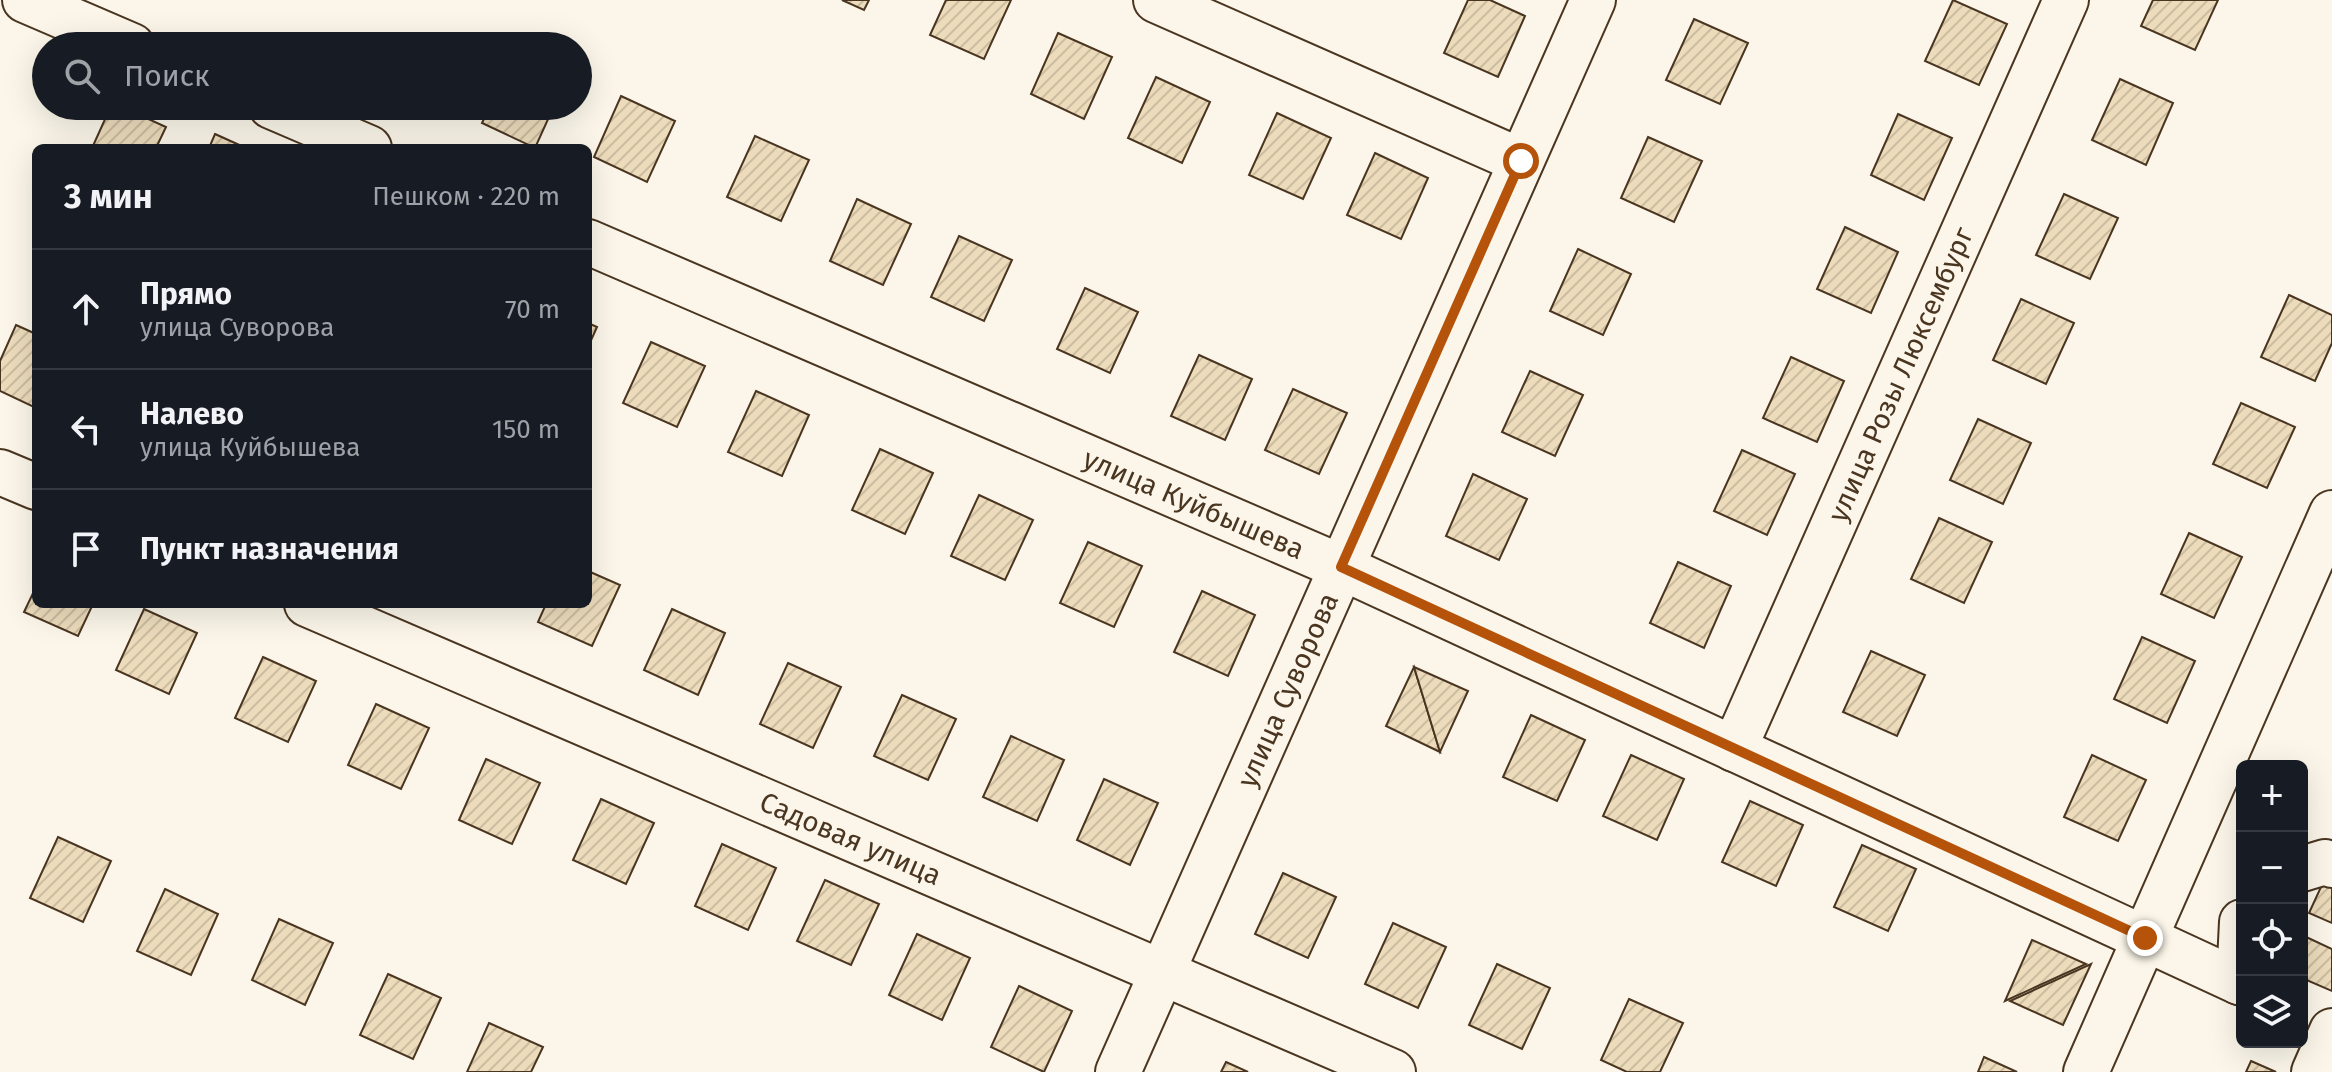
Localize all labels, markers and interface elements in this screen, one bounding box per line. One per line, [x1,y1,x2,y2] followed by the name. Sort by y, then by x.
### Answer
[32,32,592,120] search box
[60,54,104,98] icon: search
[124,58,210,94] text: Поиск
[1503,143,1539,179] route start
[64,176,153,217] text: 3 мин
[372,181,560,212] text: Пешком · 220 m
[1821,222,1980,527] street label: улица Розы Люксембург
[140,276,232,312] text: Прямо
[64,287,108,331] icon: ahead
[505,294,560,325] text: 70 m
[140,312,334,343] text: улица Суворова
[140,396,244,432] text: Налево
[64,407,108,451] icon: left
[492,414,560,445] text: 150 m
[140,432,360,463] text: улица Куйбышева
[1078,442,1309,566] street label: улица Куйбышева
[64,527,108,571] icon: arrive
[140,531,399,567] text: Пункт назначения
[1230,588,1345,792] street label: улица Суворова
[2236,760,2308,1048] map controls
[2236,760,2308,832] button: +
[755,785,946,892] street label: Садовая улица
[2236,832,2308,904] button: −
[2236,904,2308,976] button: locate
[2127,920,2163,956] route end
[2236,976,2308,1048] button: layers

